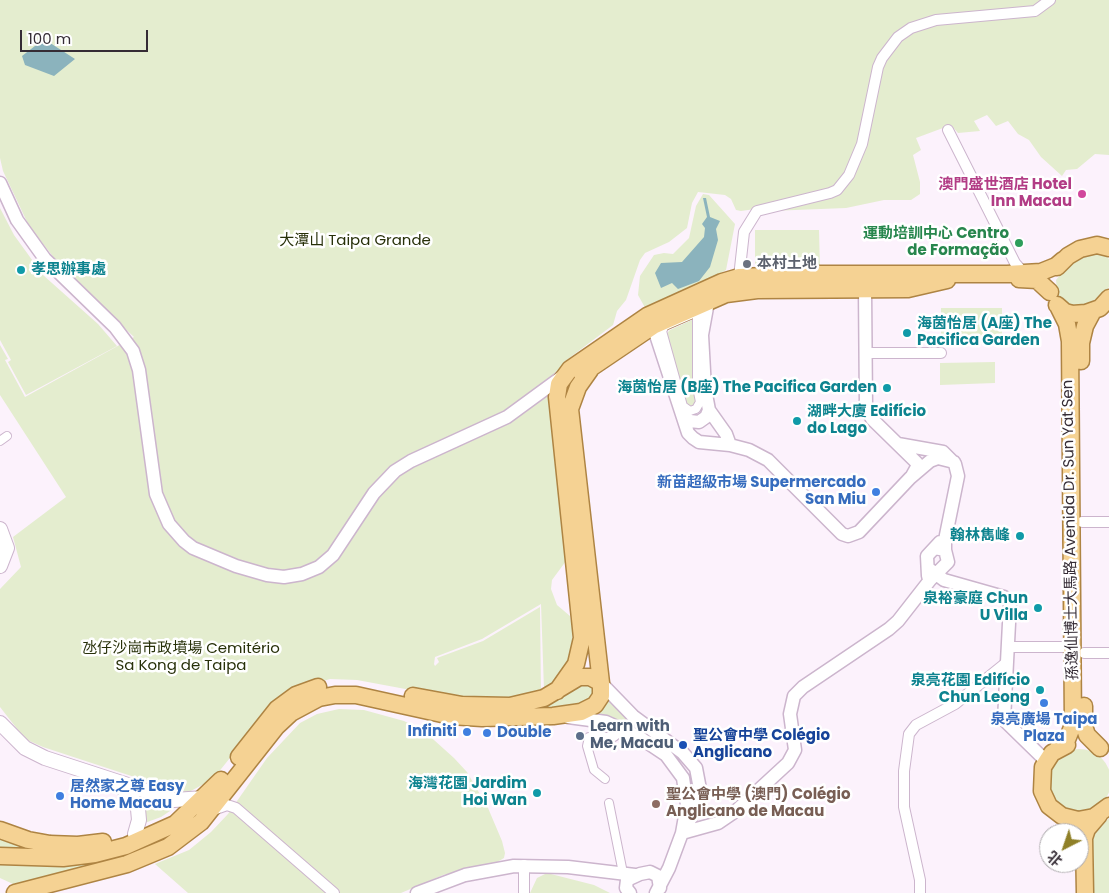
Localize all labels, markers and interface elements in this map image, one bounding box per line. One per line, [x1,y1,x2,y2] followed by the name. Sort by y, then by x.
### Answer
[22,20,150,52] scale bar
[28,28,71,49] text: 100 m
[939,176,1072,211] place label: 澳門盛世酒店 Hotel Inn Macau
[1076,188,1088,200] marker: 澳門盛世酒店 Hotel Inn Macau
[863,225,1009,260] place label: 運動培訓中心 Centro de Formação
[279,232,431,250] park label: 大潭山 Taipa Grande
[1013,237,1025,249] marker: 運動培訓中心 Centro de Formação
[757,255,817,273] place label: 本村土地
[741,258,753,270] marker: 本村土地
[31,261,106,279] place label: 孝思辦事處
[15,264,27,276] marker: 孝思辦事處
[917,315,1052,350] place label: 海茵怡居 (A座) The Pacifica Garden
[901,327,913,339] marker: 海茵怡居 (A座) The Pacifica Garden
[617,379,877,397] place label: 海茵怡居 (B座) The Pacifica Garden
[1059,379,1083,681] street label: 孫逸仙博士大馬路 Avenida Dr. Sun Yat Sen
[881,382,893,394] marker: 海茵怡居 (B座) The Pacifica Garden
[807,403,926,438] place label: 湖畔大廈 Edifício do Lago
[791,415,803,427] marker: 湖畔大廈 Edifício do Lago
[657,474,866,509] place label: 新苗超級市場 Supermercado San Miu
[870,486,882,498] marker: 新苗超級市場 Supermercado San Miu
[950,527,1010,545] place label: 翰林雋峰
[1014,530,1026,542] marker: 翰林雋峰
[923,590,1028,625] place label: 泉裕豪庭 Chun U Villa
[1032,602,1044,614] marker: 泉裕豪庭 Chun U Villa
[82,640,280,675] park label: 氹仔沙崗市政墳場 Cemitério Sa Kong de Taipa
[911,672,1030,707] place label: 泉亮花園 Edifício Chun Leong
[1034,684,1046,696] marker: 泉亮花園 Edifício Chun Leong
[1038,697,1050,709] marker: 泉亮廣場 Taipa Plaza
[990,711,1098,746] place label: 泉亮廣場 Taipa Plaza
[590,718,674,753] place label: Learn with Me, Macau
[408,723,457,741] place label: Infiniti
[497,724,551,742] place label: Double
[461,726,473,738] marker: Infiniti
[481,727,493,739] marker: Double
[693,727,830,762] place label: 聖公會中學 Colégio Anglicano
[574,730,586,742] marker: Learn with Me, Macau
[677,739,689,751] marker: 聖公會中學 Colégio Anglicano
[408,775,527,810] place label: 海灣花園 Jardim Hoi Wan
[70,778,184,813] place label: 居然家之尊 Easy Home Macau
[666,786,850,821] place label: 聖公會中學 (澳門) Colégio Anglicano de Macau
[531,787,543,799] marker: 海灣花園 Jardim Hoi Wan
[54,790,66,802] marker: 居然家之尊 Easy Home Macau
[650,798,662,810] marker: 聖公會中學 (澳門) Colégio Anglicano de Macau
[1039,823,1089,873] north arrow
[1043,846,1067,871] text: 北

